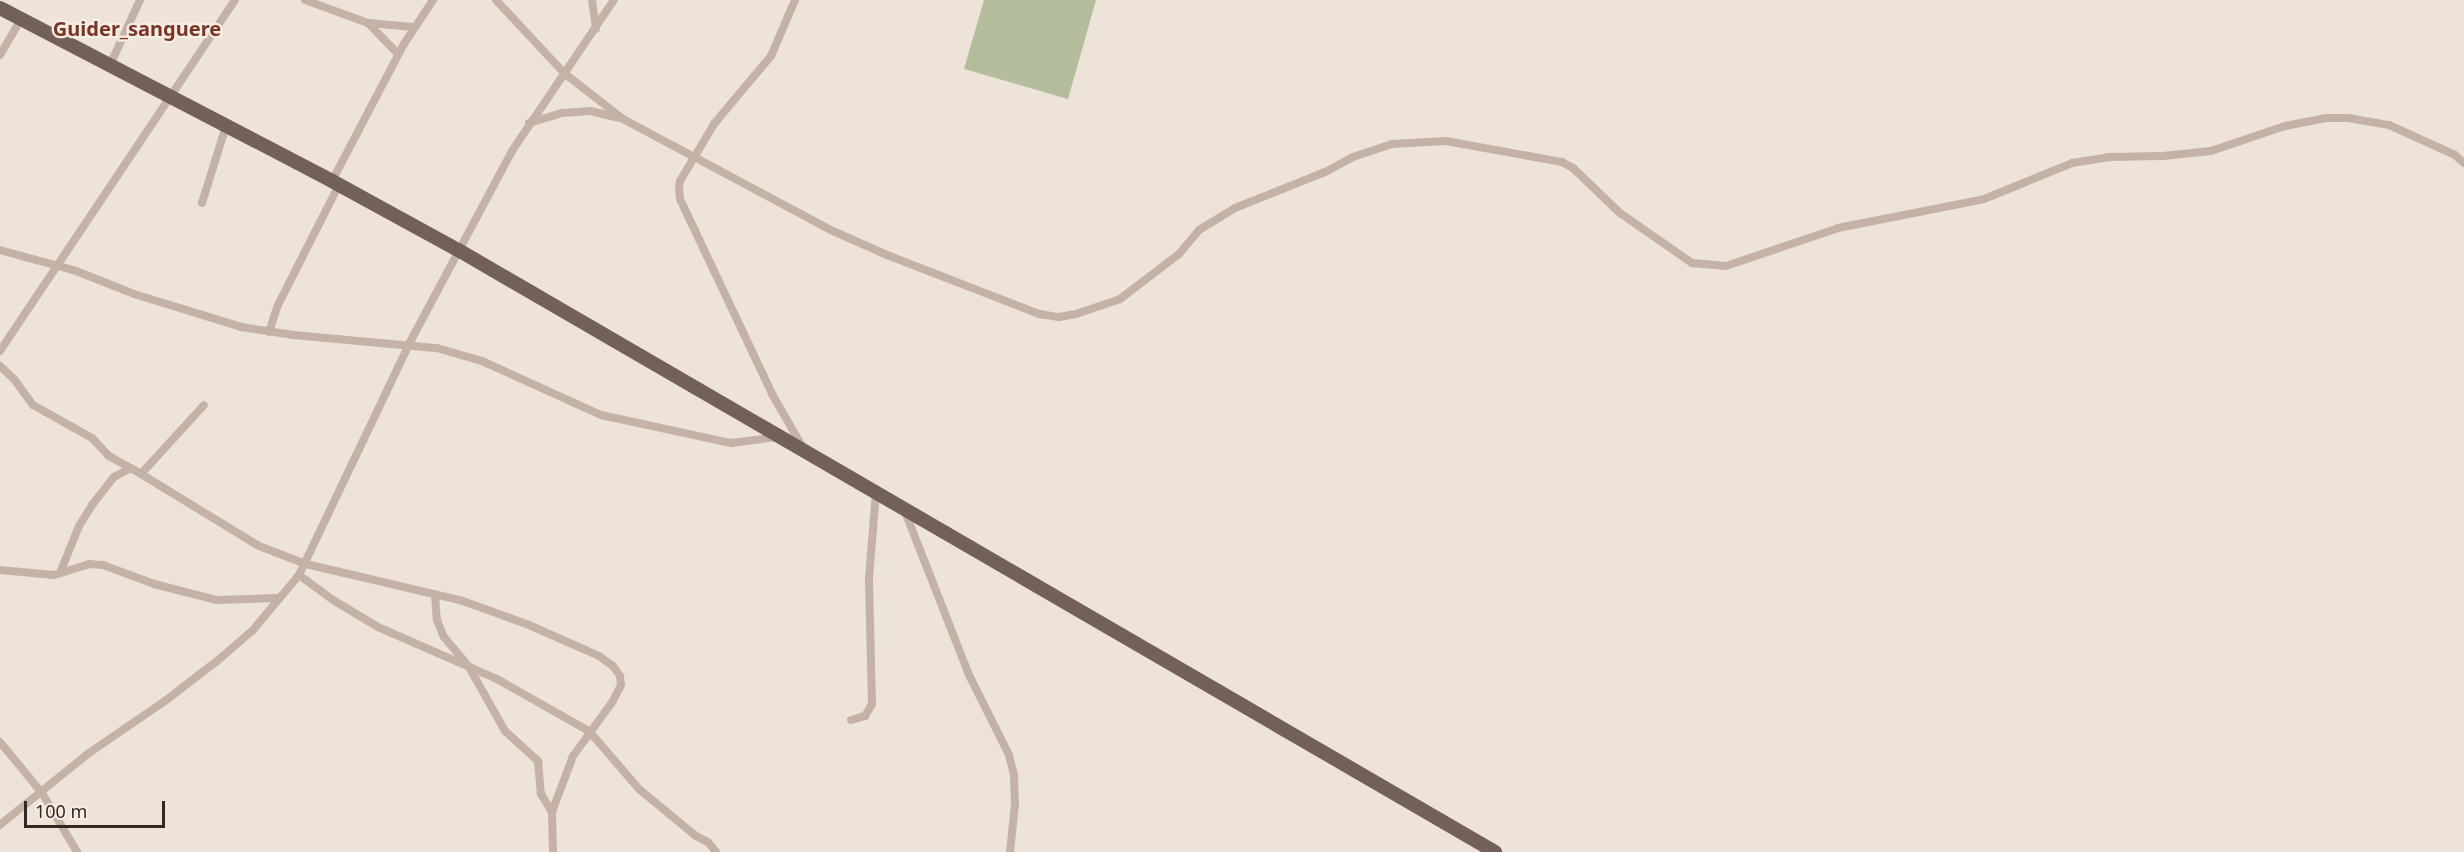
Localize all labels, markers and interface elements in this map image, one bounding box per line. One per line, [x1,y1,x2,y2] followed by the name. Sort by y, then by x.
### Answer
[53,16,221,40] district label: Guider_sanguere
[27,789,168,827] scale bar
[35,799,87,823] text: 100 m

